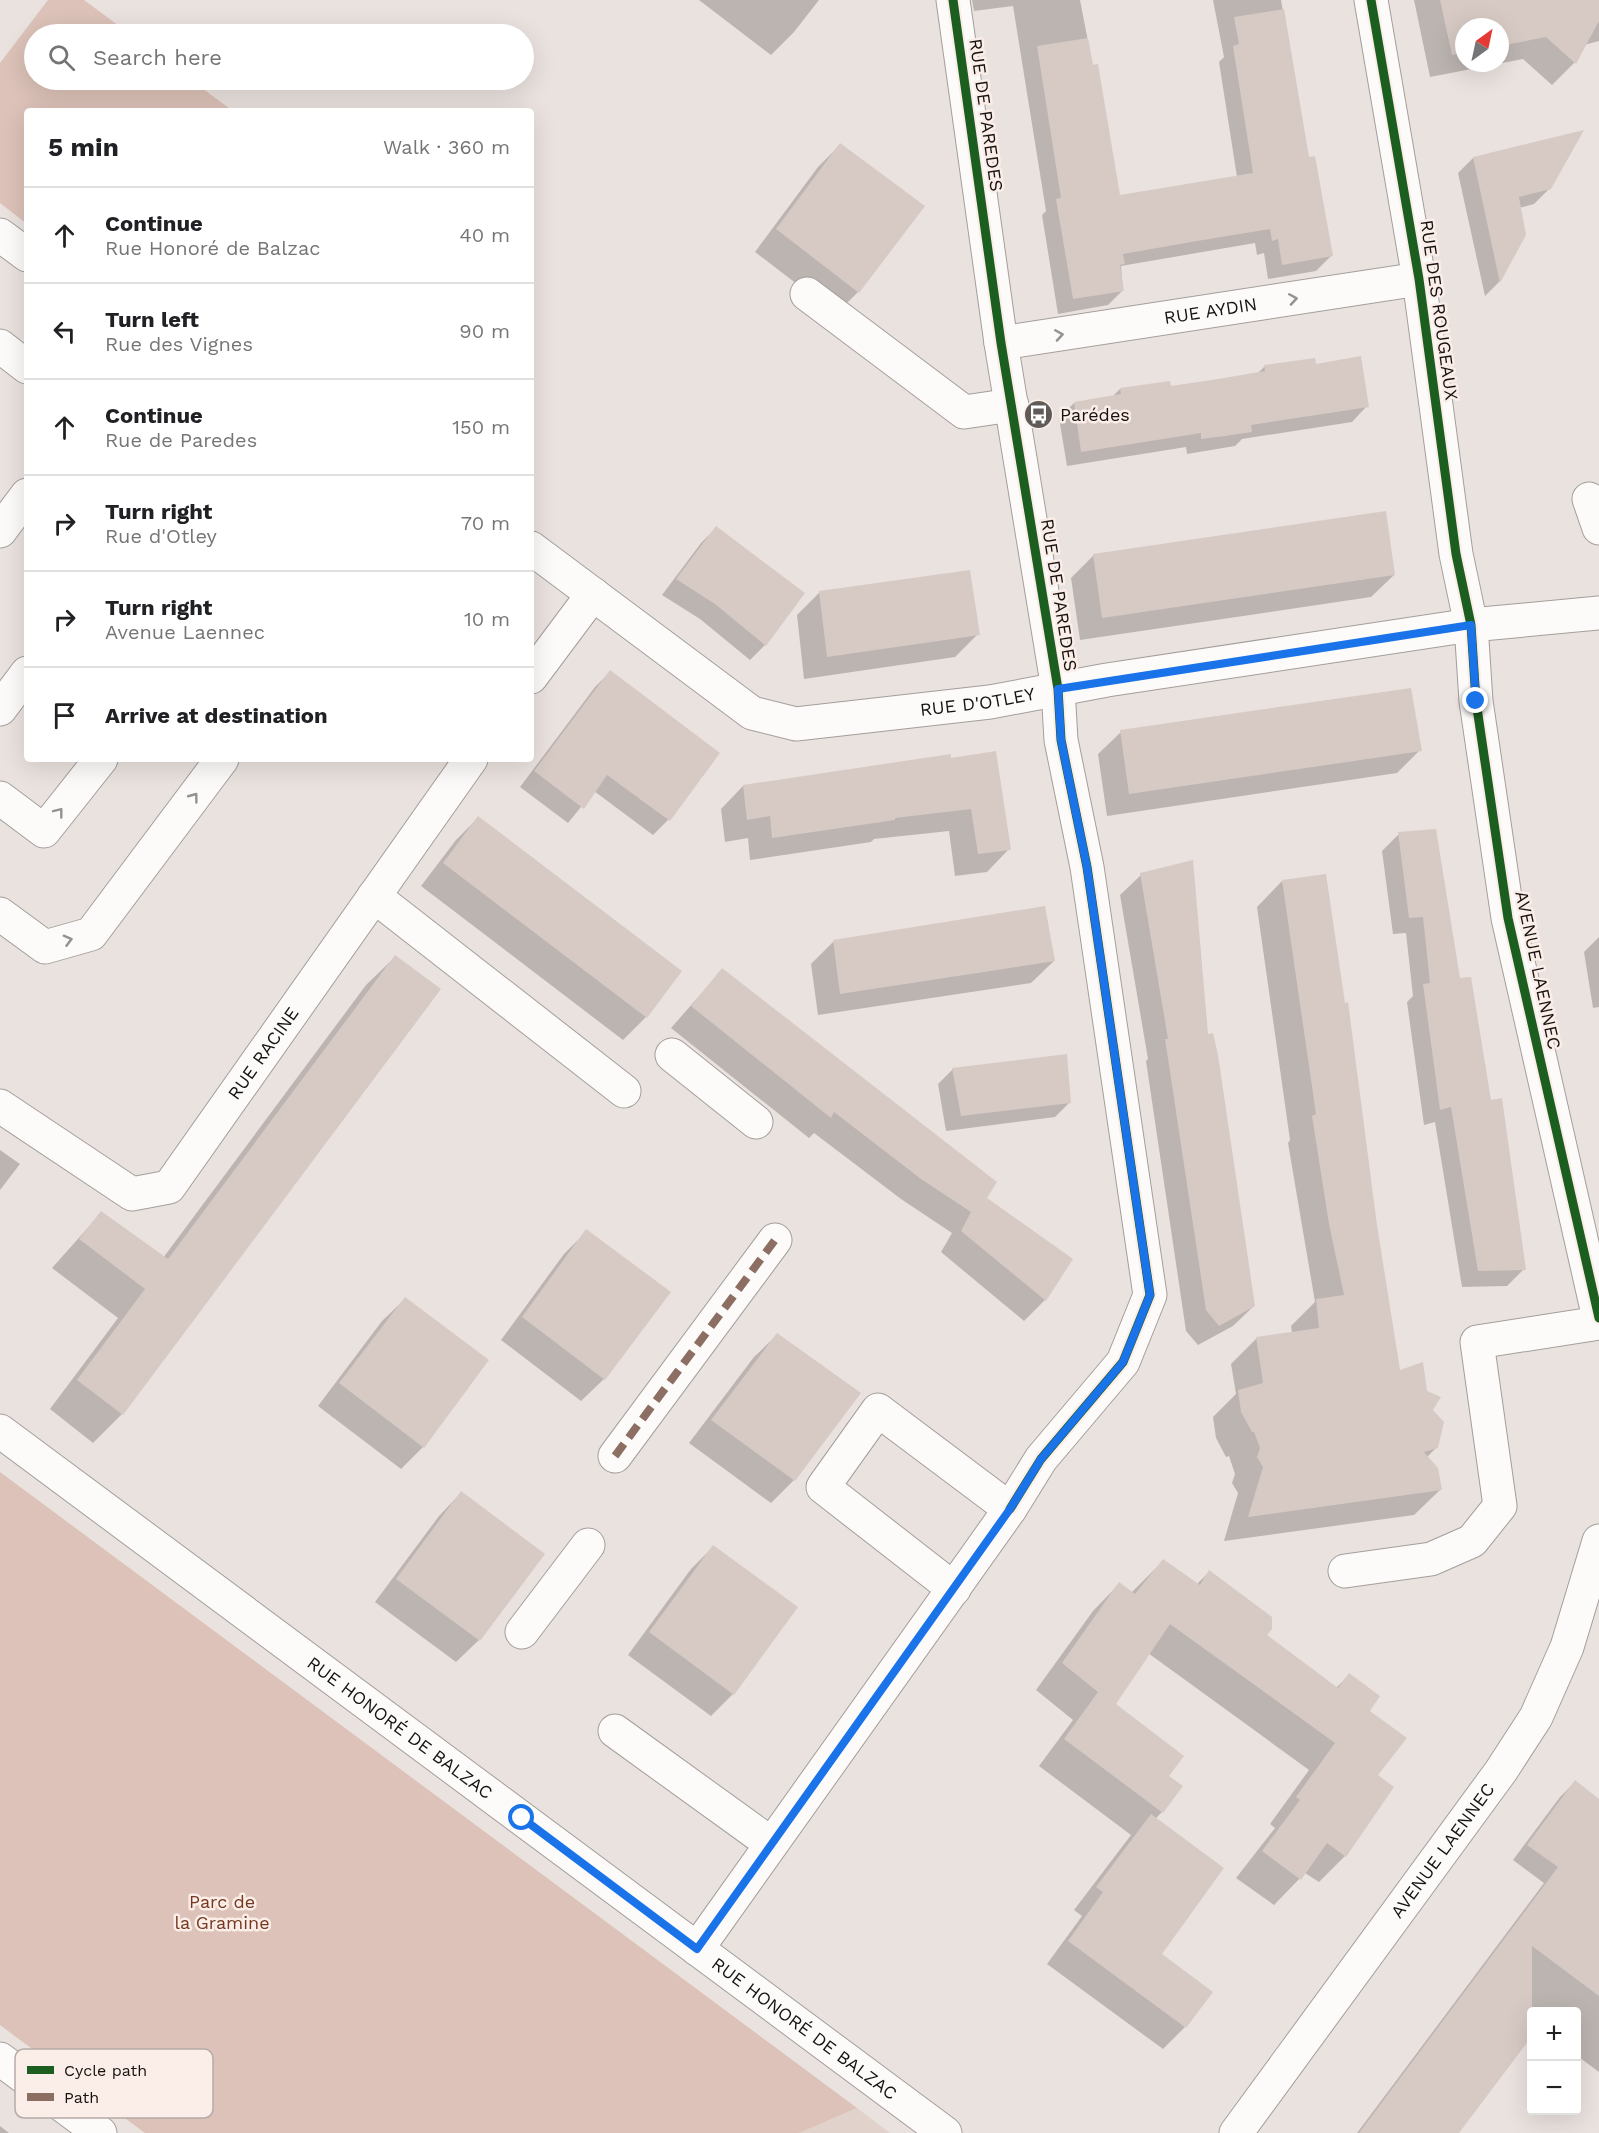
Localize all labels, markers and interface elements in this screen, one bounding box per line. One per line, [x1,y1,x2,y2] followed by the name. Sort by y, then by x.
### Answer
[1455,18,1509,72] north arrow
[24,24,534,90] search box
[965,37,1008,193] street label: RUE DE PAREDES
[45,41,78,74] icon: search
[93,45,222,70] text: Search here
[48,132,119,162] text: 5 min
[383,135,510,159] text: Walk · 360 m
[105,211,203,236] text: Continue
[1416,218,1463,402] street label: RUE DES ROUGEAUX
[48,219,81,252] icon: ahead
[459,223,510,247] text: 40 m
[105,236,320,260] text: Rue Honoré de Balzac
[1163,293,1258,328] street label: RUE AYDIN
[1289,293,1298,305] one-way arrow
[105,307,199,332] text: Turn left
[48,315,81,348] icon: left
[459,319,510,343] text: 90 m
[1055,329,1064,341] one-way arrow
[105,332,253,356] text: Rue des Vignes
[1023,399,1055,431] bus stop icon: Parédes
[105,403,203,428] text: Continue
[1060,404,1130,425] place label: Parédes
[48,411,81,444] icon: ahead
[452,415,510,439] text: 150 m
[105,428,257,452] text: Rue de Paredes
[105,499,212,524] text: Turn right
[48,507,81,540] icon: right
[461,511,510,535] text: 70 m
[1037,517,1082,673] street label: RUE DE PAREDES
[105,524,217,548] text: Rue d'Otley
[105,595,212,620] text: Turn right
[48,603,81,636] icon: right
[464,607,510,631] text: 10 m
[105,620,265,644] text: Avenue Laennec
[919,683,1037,720] street label: RUE D'OTLEY
[1462,687,1488,713] route end
[48,699,81,732] icon: arrive
[105,703,328,728] text: Arrive at destination
[187,792,198,803] one-way arrow
[52,808,63,819] one-way arrow
[1511,889,1566,1051] street label: AVENUE LAENNEC
[62,935,73,947] one-way arrow
[223,1003,303,1103] street label: RUE RACINE
[303,1652,497,1803] street label: RUE HONORÉ DE BALZAC
[1386,1779,1499,1922] street label: AVENUE LAENNEC
[508,1804,534,1830] route start
[174,1891,270,1933] park label: Parc de la Gramine
[708,1952,901,2104] street label: RUE HONORÉ DE BALZAC
[1527,2007,1581,2115] map controls
[1527,2007,1581,2061] button: +
[15,2049,213,2118] legend
[64,2061,147,2080] text: Cycle path
[1527,2061,1581,2115] button: −
[64,2088,99,2107] text: Path

